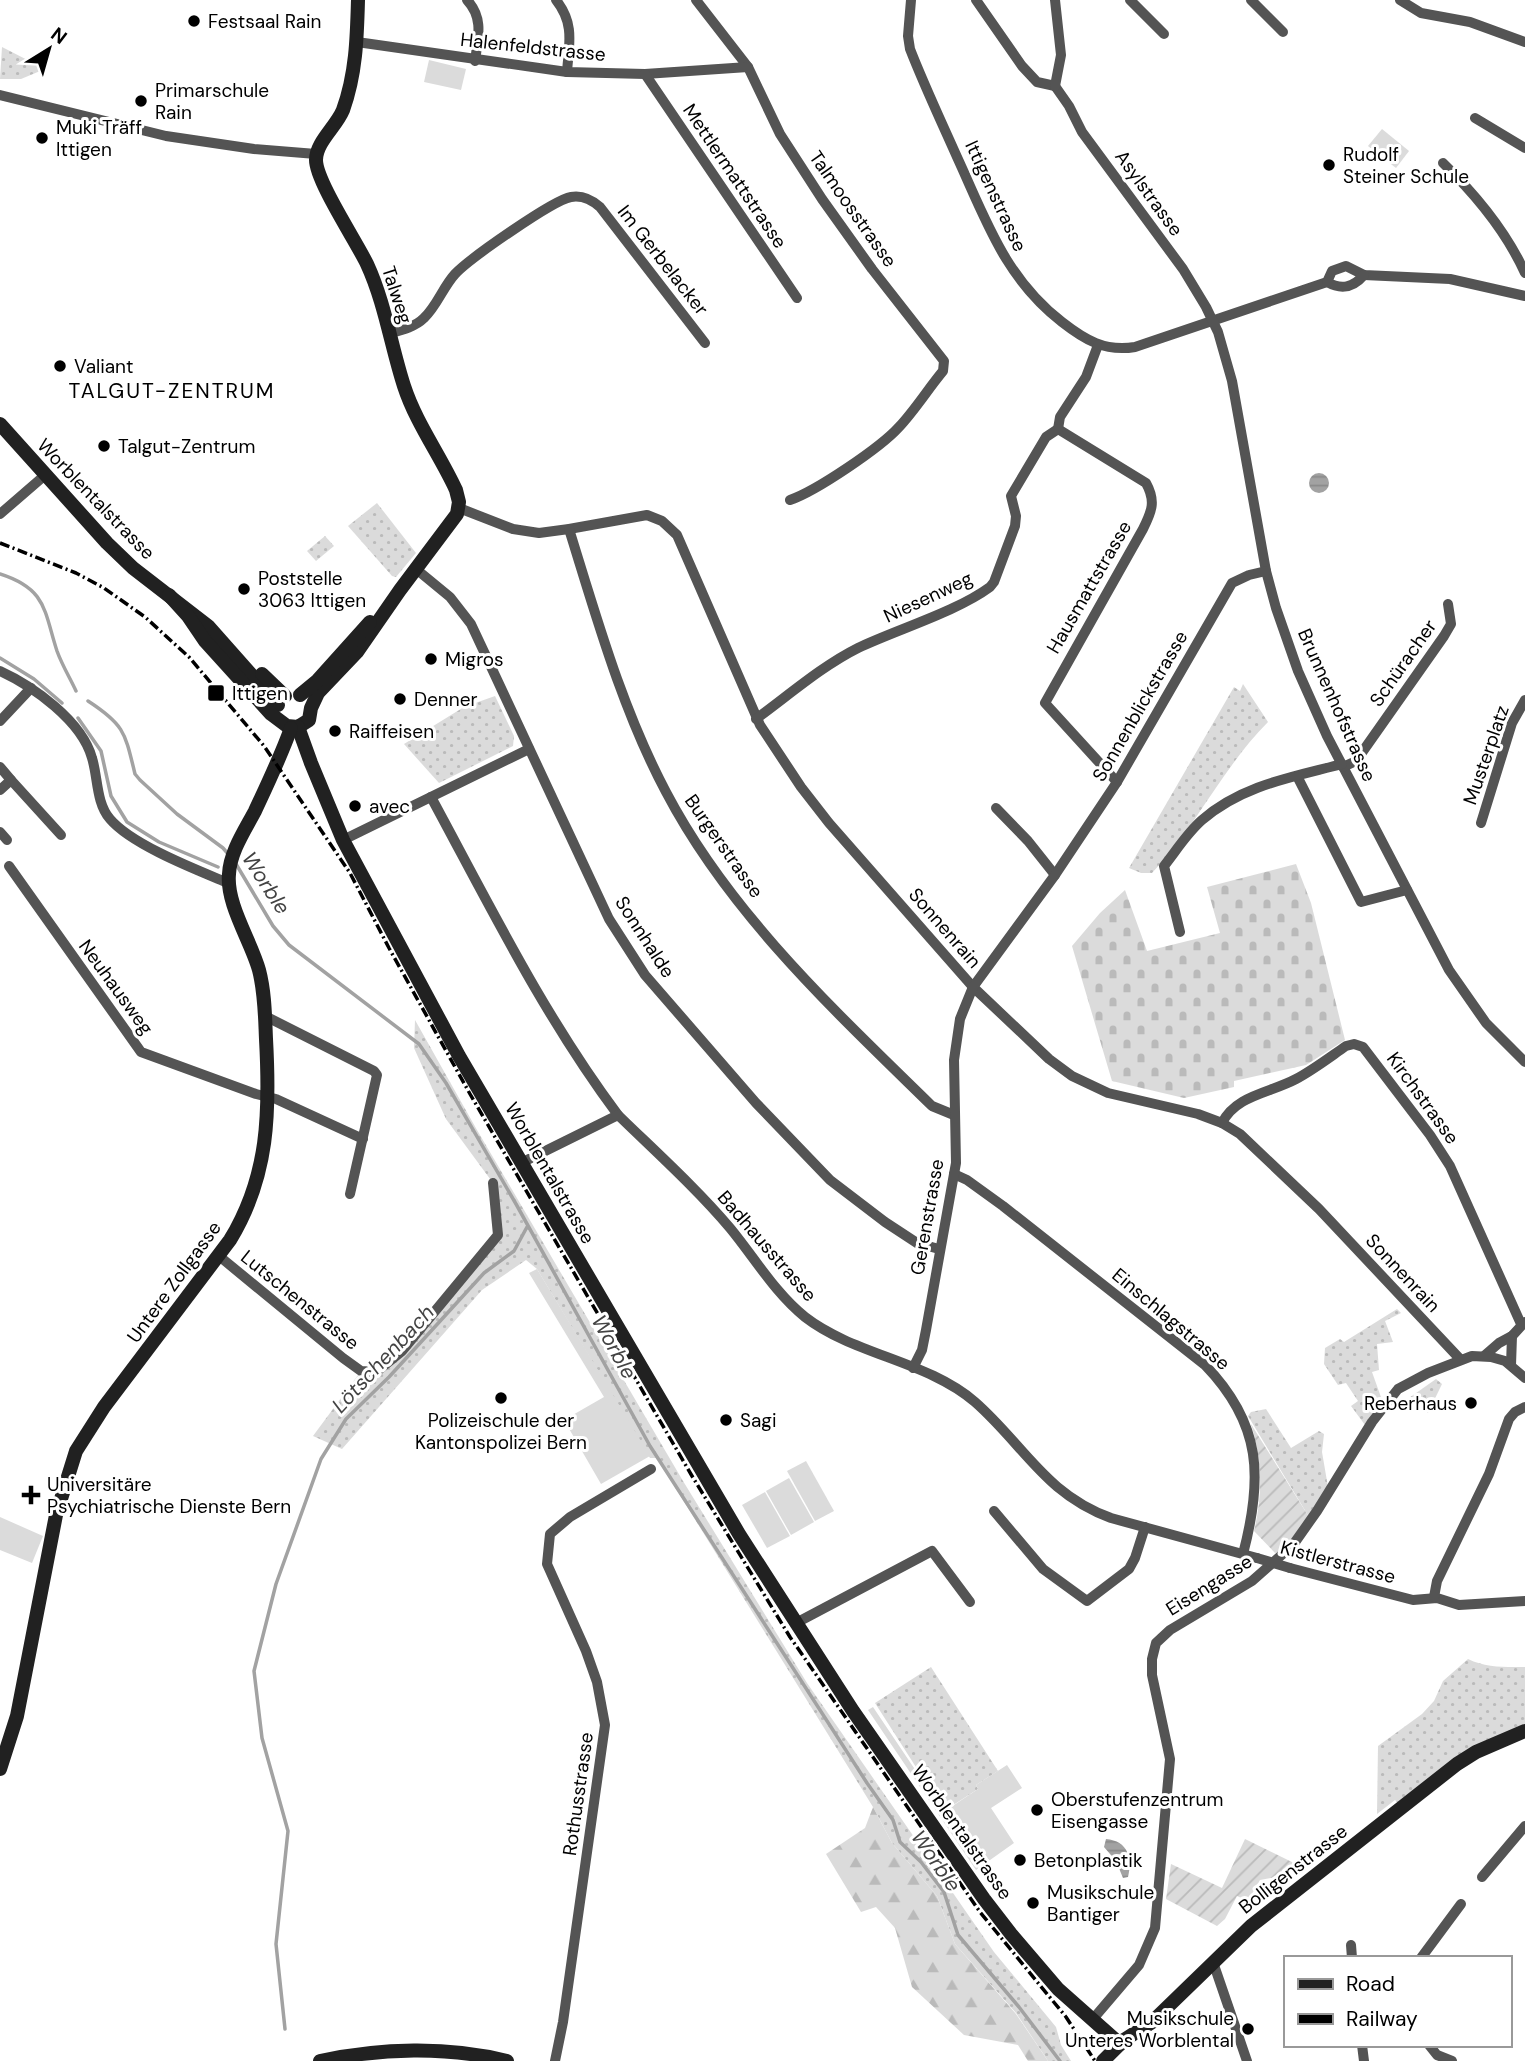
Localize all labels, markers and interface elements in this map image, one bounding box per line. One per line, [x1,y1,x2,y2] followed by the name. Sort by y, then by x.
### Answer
[208,9,321,34] place label: Festsaal Rain
[186,13,202,29] marker: Festsaal Rain
[14,14,84,84] north arrow
[46,22,72,50] text: N
[459,27,607,67] street label: Halenfeldstrasse
[155,78,269,125] place label: Primarschule Rain
[133,93,149,109] marker: Primarschule Rain
[677,99,793,253] street label: Mettlermattstrasse
[56,115,142,162] place label: Muki Träff Ittigen
[34,130,50,146] marker: Muki Träff Ittigen
[959,137,1033,255] street label: Ittigenstrasse
[1343,142,1469,189] place label: Rudolf Steiner Schule
[1109,145,1189,241] street label: Asylstrasse
[804,146,902,272] street label: Talmoosstrasse
[1321,157,1337,173] marker: Rudolf Steiner Schule
[612,200,714,320] street label: Im Gerbelacker
[376,263,418,327] street label: Talweg
[74,354,133,379] place label: Valiant
[52,358,68,374] marker: Valiant
[69,377,275,405] district label: TALGUT-ZENTRUM
[32,433,160,565] street label: Worblentalstrasse
[118,434,255,459] place label: Talgut-Zentrum
[96,438,112,454] marker: Talgut-Zentrum
[1041,516,1137,658] street label: Hausmattstrasse
[880,565,977,628] street label: Niesenweg
[258,566,366,613] place label: Poststelle 3063 Ittigen
[236,581,252,597] marker: Poststelle 3063 Ittigen
[1364,615,1442,711] street label: Schüracher
[1292,625,1382,785] street label: Brunnenhofstrasse
[1087,626,1193,786] street label: Sonnenblickstrasse
[445,647,504,672] place label: Migros
[423,651,439,667] marker: Migros
[232,681,288,706] place label: Ittigen
[206,683,226,703] marker: Ittigen
[414,687,478,712] place label: Denner
[392,691,408,707] marker: Denner
[1457,702,1515,808] street label: Musterplatz
[349,719,434,744] place label: Raiffeisen
[327,723,343,739] marker: Raiffeisen
[679,789,769,903] street label: Burgerstrasse
[369,794,410,819] place label: avec
[347,798,363,814] marker: avec
[235,846,297,920] water label: Worble
[903,883,987,973] street label: Sonnenrain
[609,891,681,983] street label: Sonnhalde
[73,935,159,1040] street label: Neuhausweg
[1381,1047,1465,1149] street label: Kirchstrasse
[499,1098,601,1248] street label: Worblentalstrasse
[904,1157,950,1277] street label: Gerenstrasse
[712,1185,822,1307] street label: Badhausstrasse
[121,1216,227,1348] street label: Untere Zollgasse
[1360,1228,1446,1318] street label: Sonnenrain
[236,1245,364,1355] street label: Lutschenstrasse
[1107,1262,1235,1376] street label: Einschlagstrasse
[326,1299,440,1419] water label: Lötschenbach
[585,1310,643,1384] water label: Worble
[493,1390,509,1406] marker: Polizeischule der Kantonspolizei Bern
[1364,1391,1457,1416] place label: Reberhaus
[1463,1395,1479,1411] marker: Reberhaus
[415,1408,587,1455] place label: Polizeischule der Kantonspolizei Bern
[740,1408,777,1433] place label: Sagi
[718,1412,734,1428] marker: Sagi
[47,1472,291,1519] place label: Universitäre Psychiatrische Dienste Bern
[21,1485,41,1505] marker: Universitäre Psychiatrische Dienste Bern
[1278,1535,1398,1589] street label: Kistlerstrasse
[1161,1549,1257,1621] street label: Eisengasse
[557,1731,599,1857] street label: Rothusstrasse
[907,1760,1017,1904] street label: Worblentalstrasse
[1051,1787,1223,1834] place label: Oberstufenzentrum Eisengasse
[1029,1802,1045,1818] marker: Oberstufenzentrum Eisengasse
[1233,1819,1353,1919] street label: Bolligenstrasse
[906,1825,966,1897] water label: Worble
[1034,1848,1143,1873] place label: Betonplastik
[1012,1852,1028,1868] marker: Betonplastik
[1047,1880,1154,1927] place label: Musikschule Bantiger
[1025,1895,1041,1911] marker: Musikschule Bantiger
[1284,1956,1511,2047] legend
[1346,1970,1395,1998] text: Road
[1346,2005,1418,2033] text: Railway
[1065,2006,1234,2053] place label: Musikschule Unteres Worblental
[1240,2021,1256,2037] marker: Musikschule Unteres Worblental

